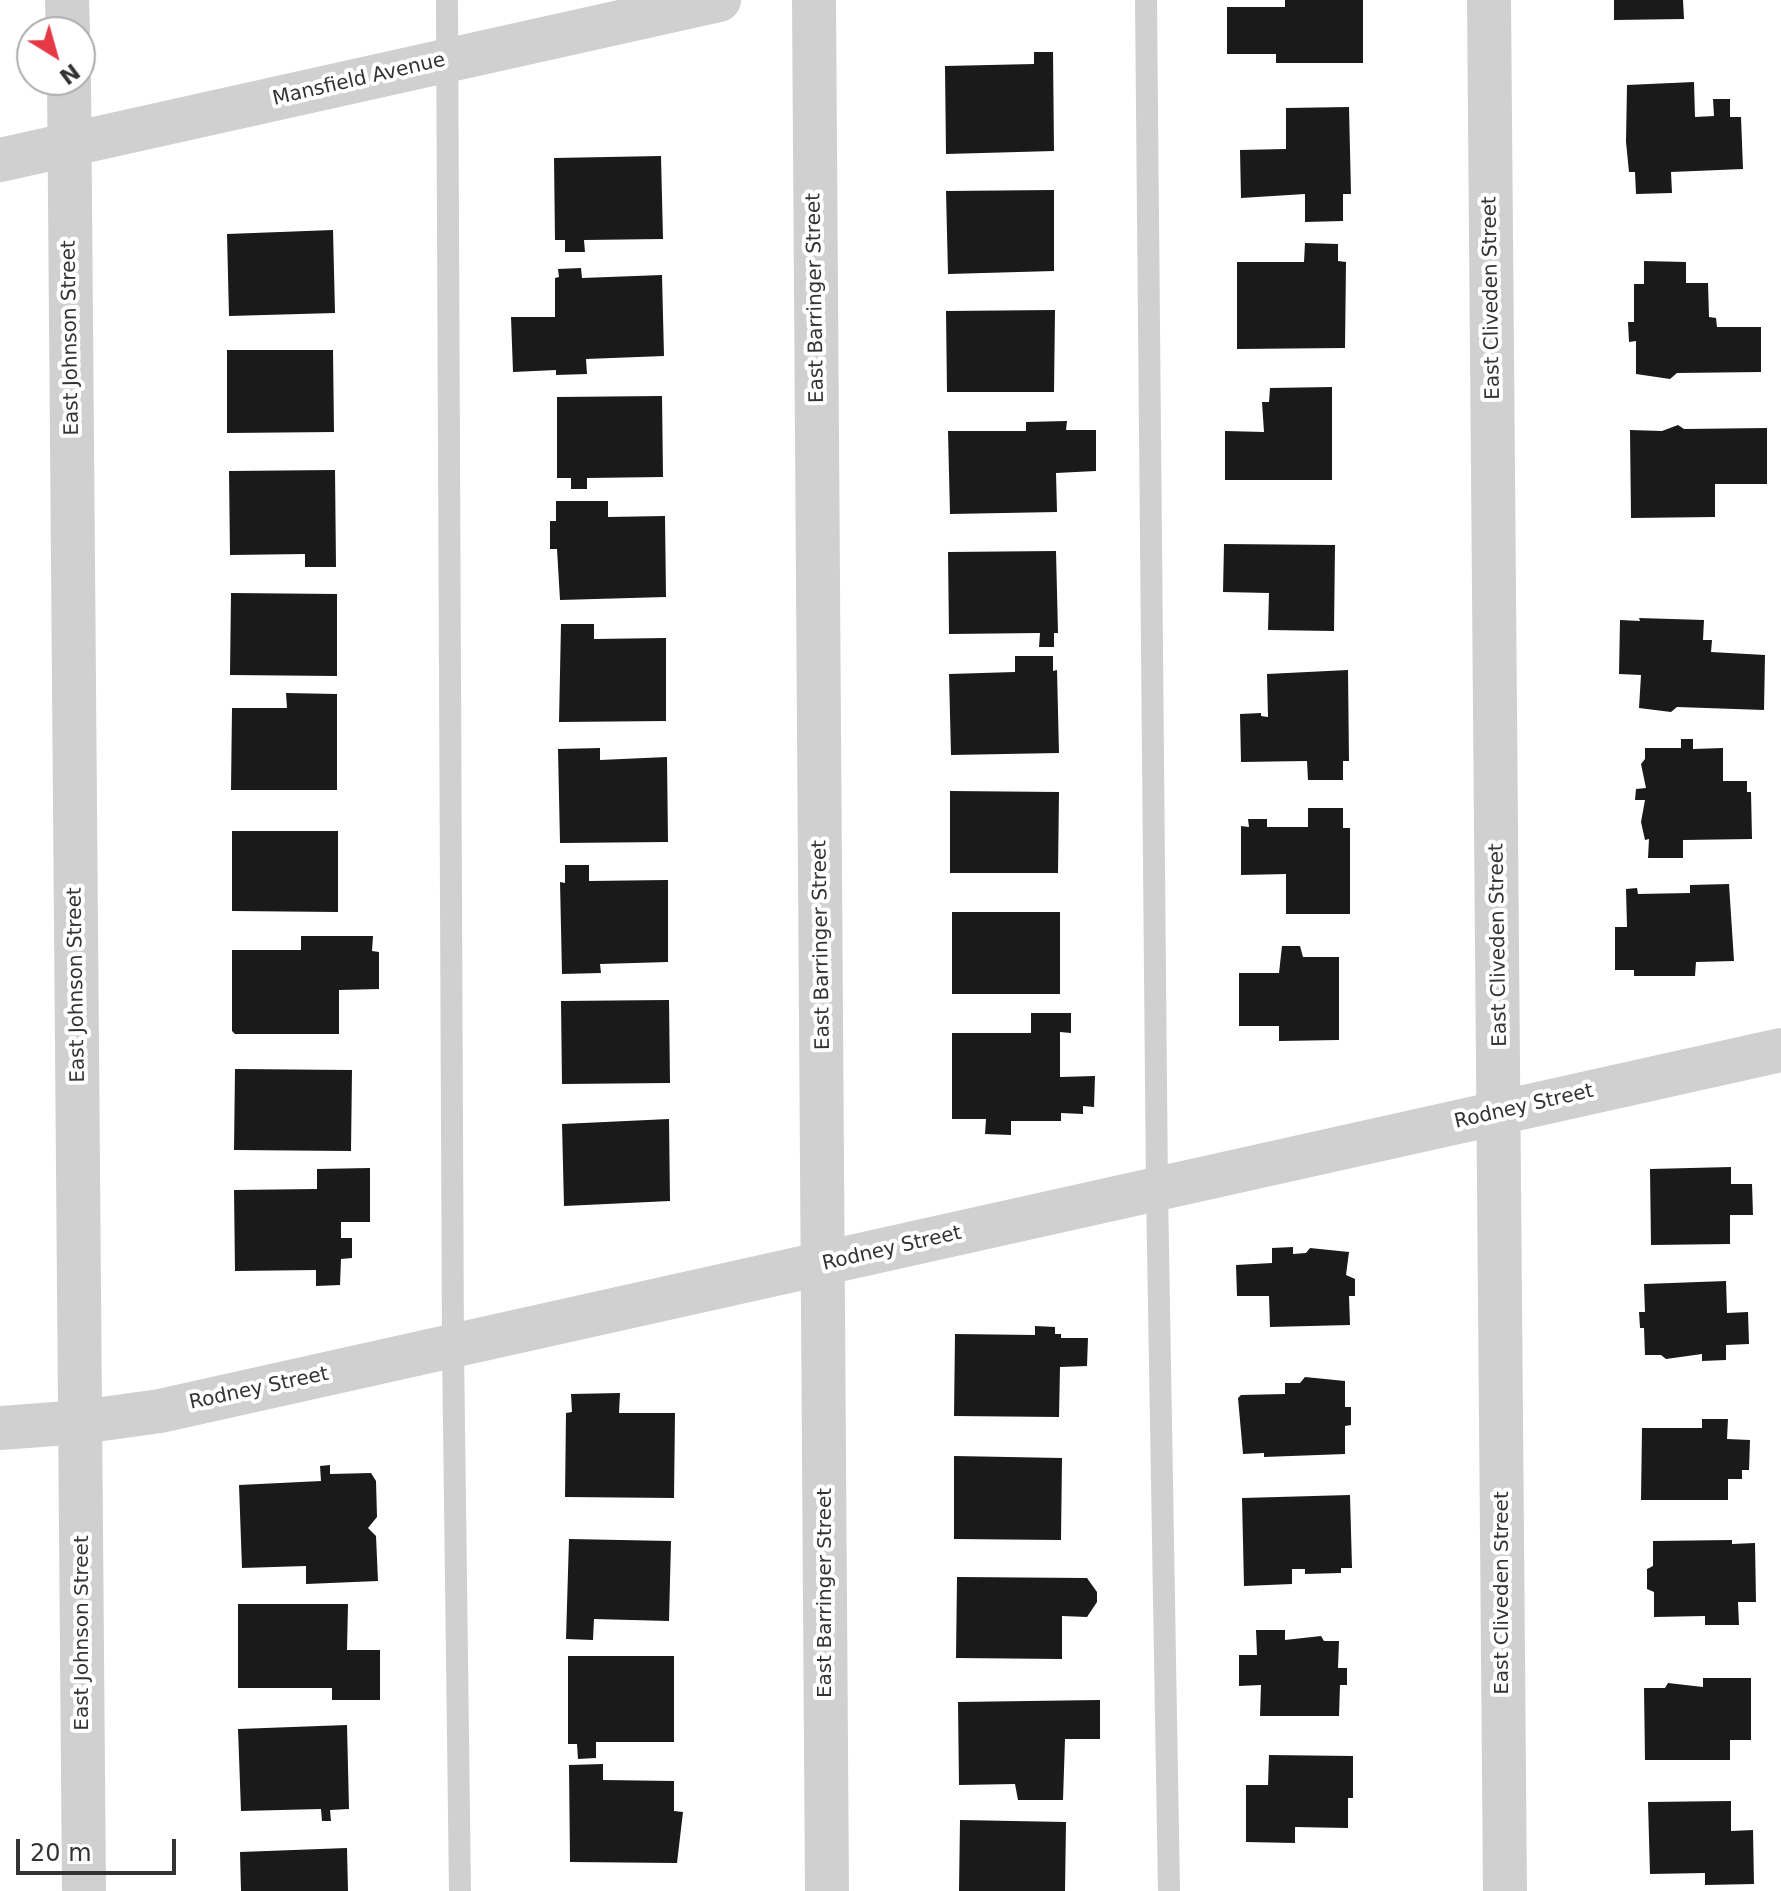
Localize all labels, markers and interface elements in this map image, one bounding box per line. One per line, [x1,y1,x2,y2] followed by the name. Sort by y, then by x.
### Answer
[16,16,96,96] north arrow
[270,48,448,112] street label: Mansfield Avenue
[55,58,84,89] text: N
[802,193,830,403] street label: East Barringer Street
[1478,196,1506,400] street label: East Cliveden Street
[57,240,85,436] street label: East Johnson Street
[808,840,836,1050] street label: East Barringer Street
[1485,843,1513,1047] street label: East Cliveden Street
[63,887,91,1083] street label: East Johnson Street
[1452,1079,1596,1135] street label: Rodney Street
[820,1221,964,1277] street label: Rodney Street
[187,1363,331,1415] street label: Rodney Street
[814,1488,838,1698] street label: East Barringer Street
[1491,1491,1515,1695] street label: East Cliveden Street
[71,1535,95,1731] street label: East Johnson Street
[20,1823,180,1873] scale bar
[30,1839,92,1867] text: 20 m

